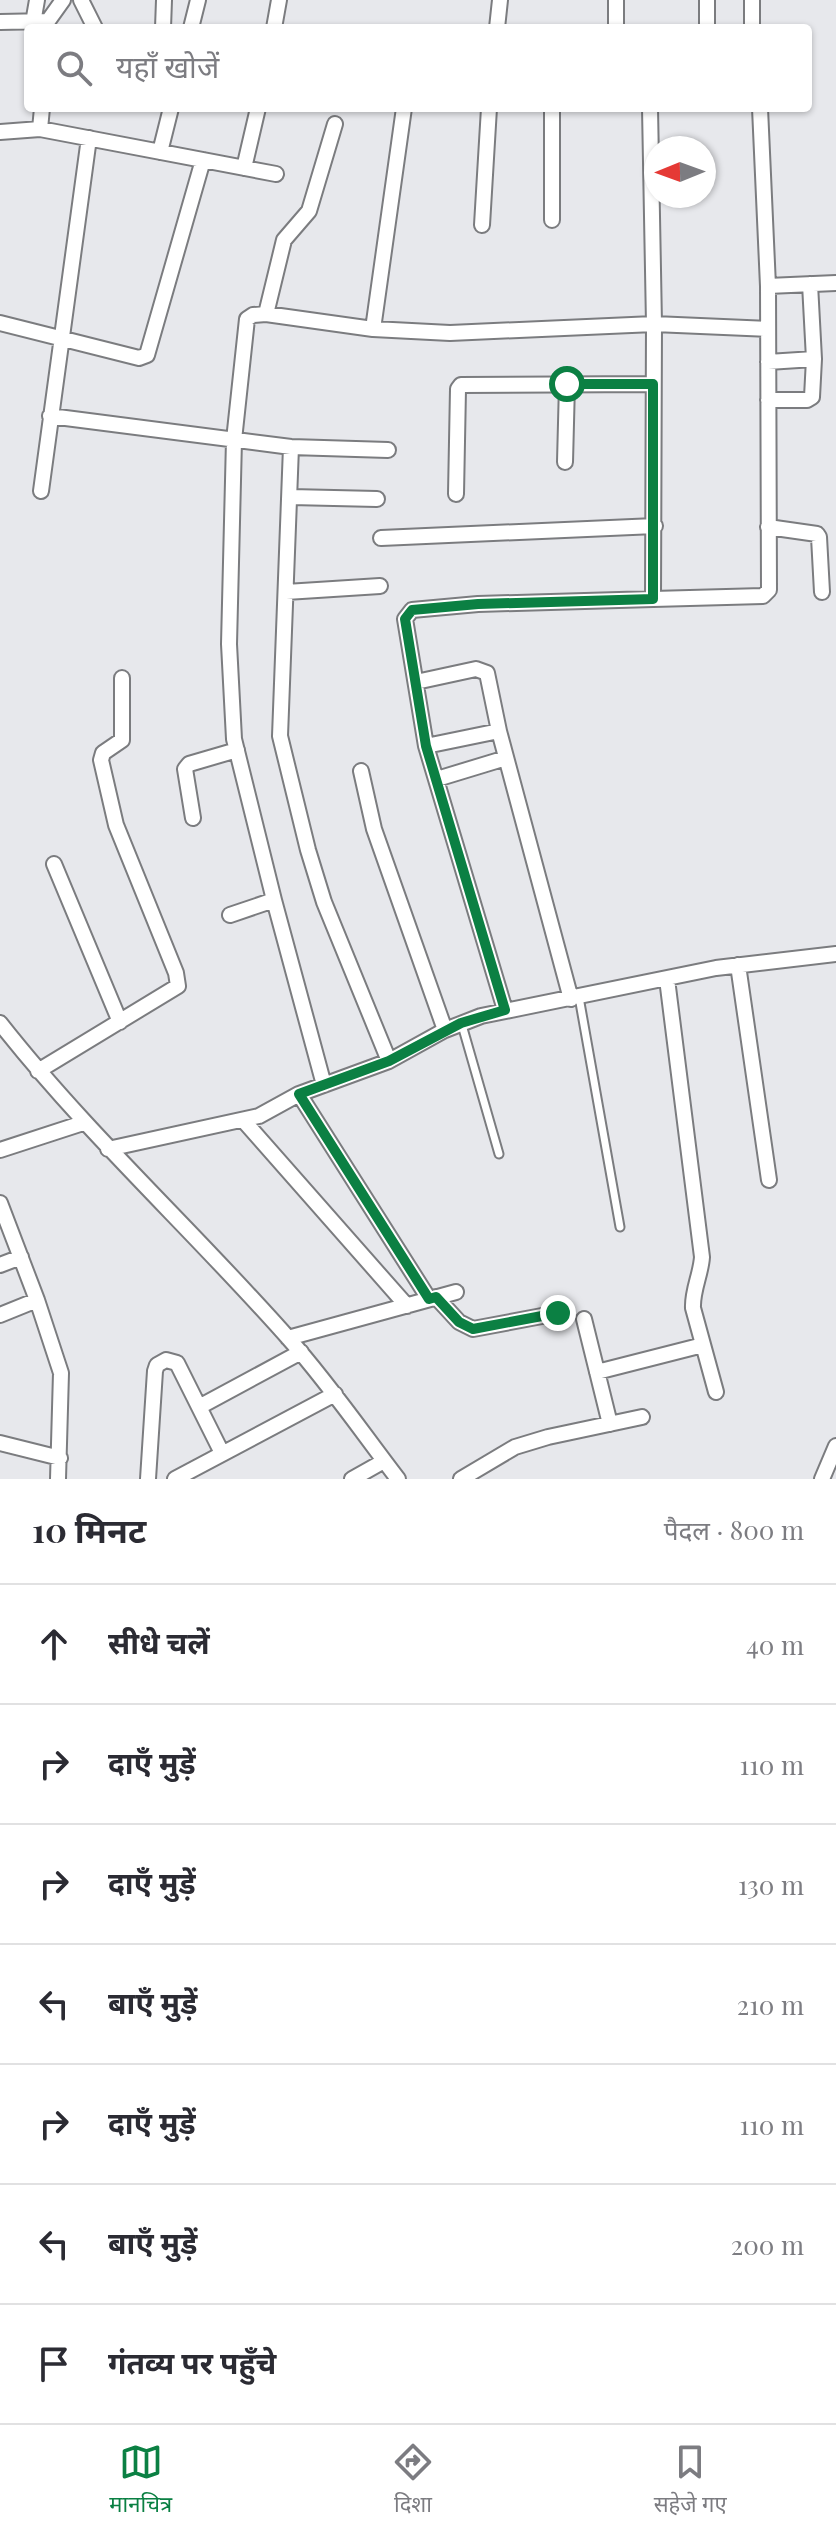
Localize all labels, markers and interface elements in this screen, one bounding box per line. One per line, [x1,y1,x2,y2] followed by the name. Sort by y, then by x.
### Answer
[24,24,812,112] search box
[52,46,96,90] icon: search
[116,46,219,86] text: यहाँ खोजें
[644,136,716,208] north arrow
[549,366,585,402] route start
[540,1295,576,1331] route end
[32,1506,146,1552] text: 10 मिनट
[664,1512,804,1547] text: पैदल · 800 m
[32,1622,76,1666] icon: ahead
[108,1622,210,1662] text: सीधे चलें
[746,1627,804,1662] text: 40 m
[32,1742,76,1786] icon: right
[108,1742,196,1782] text: दाएँ मुड़ें
[740,1747,804,1782] text: 110 m
[32,1862,76,1906] icon: right
[108,1862,196,1902] text: दाएँ मुड़ें
[738,1867,804,1902] text: 130 m
[32,1982,76,2026] icon: left
[108,1982,197,2022] text: बाएँ मुड़ें
[737,1987,804,2022] text: 210 m
[32,2102,76,2146] icon: right
[108,2102,196,2142] text: दाएँ मुड़ें
[740,2107,804,2142] text: 110 m
[32,2222,76,2266] icon: left
[108,2222,197,2262] text: बाएँ मुड़ें
[731,2227,804,2262] text: 200 m
[32,2342,76,2386] icon: arrive
[108,2342,276,2382] text: गंतव्य पर पहुँचे
[109,2440,172,2521] tab: मानचित्र
[391,2440,435,2521] tab: दिशा
[654,2440,727,2521] tab: सहेजे गए

